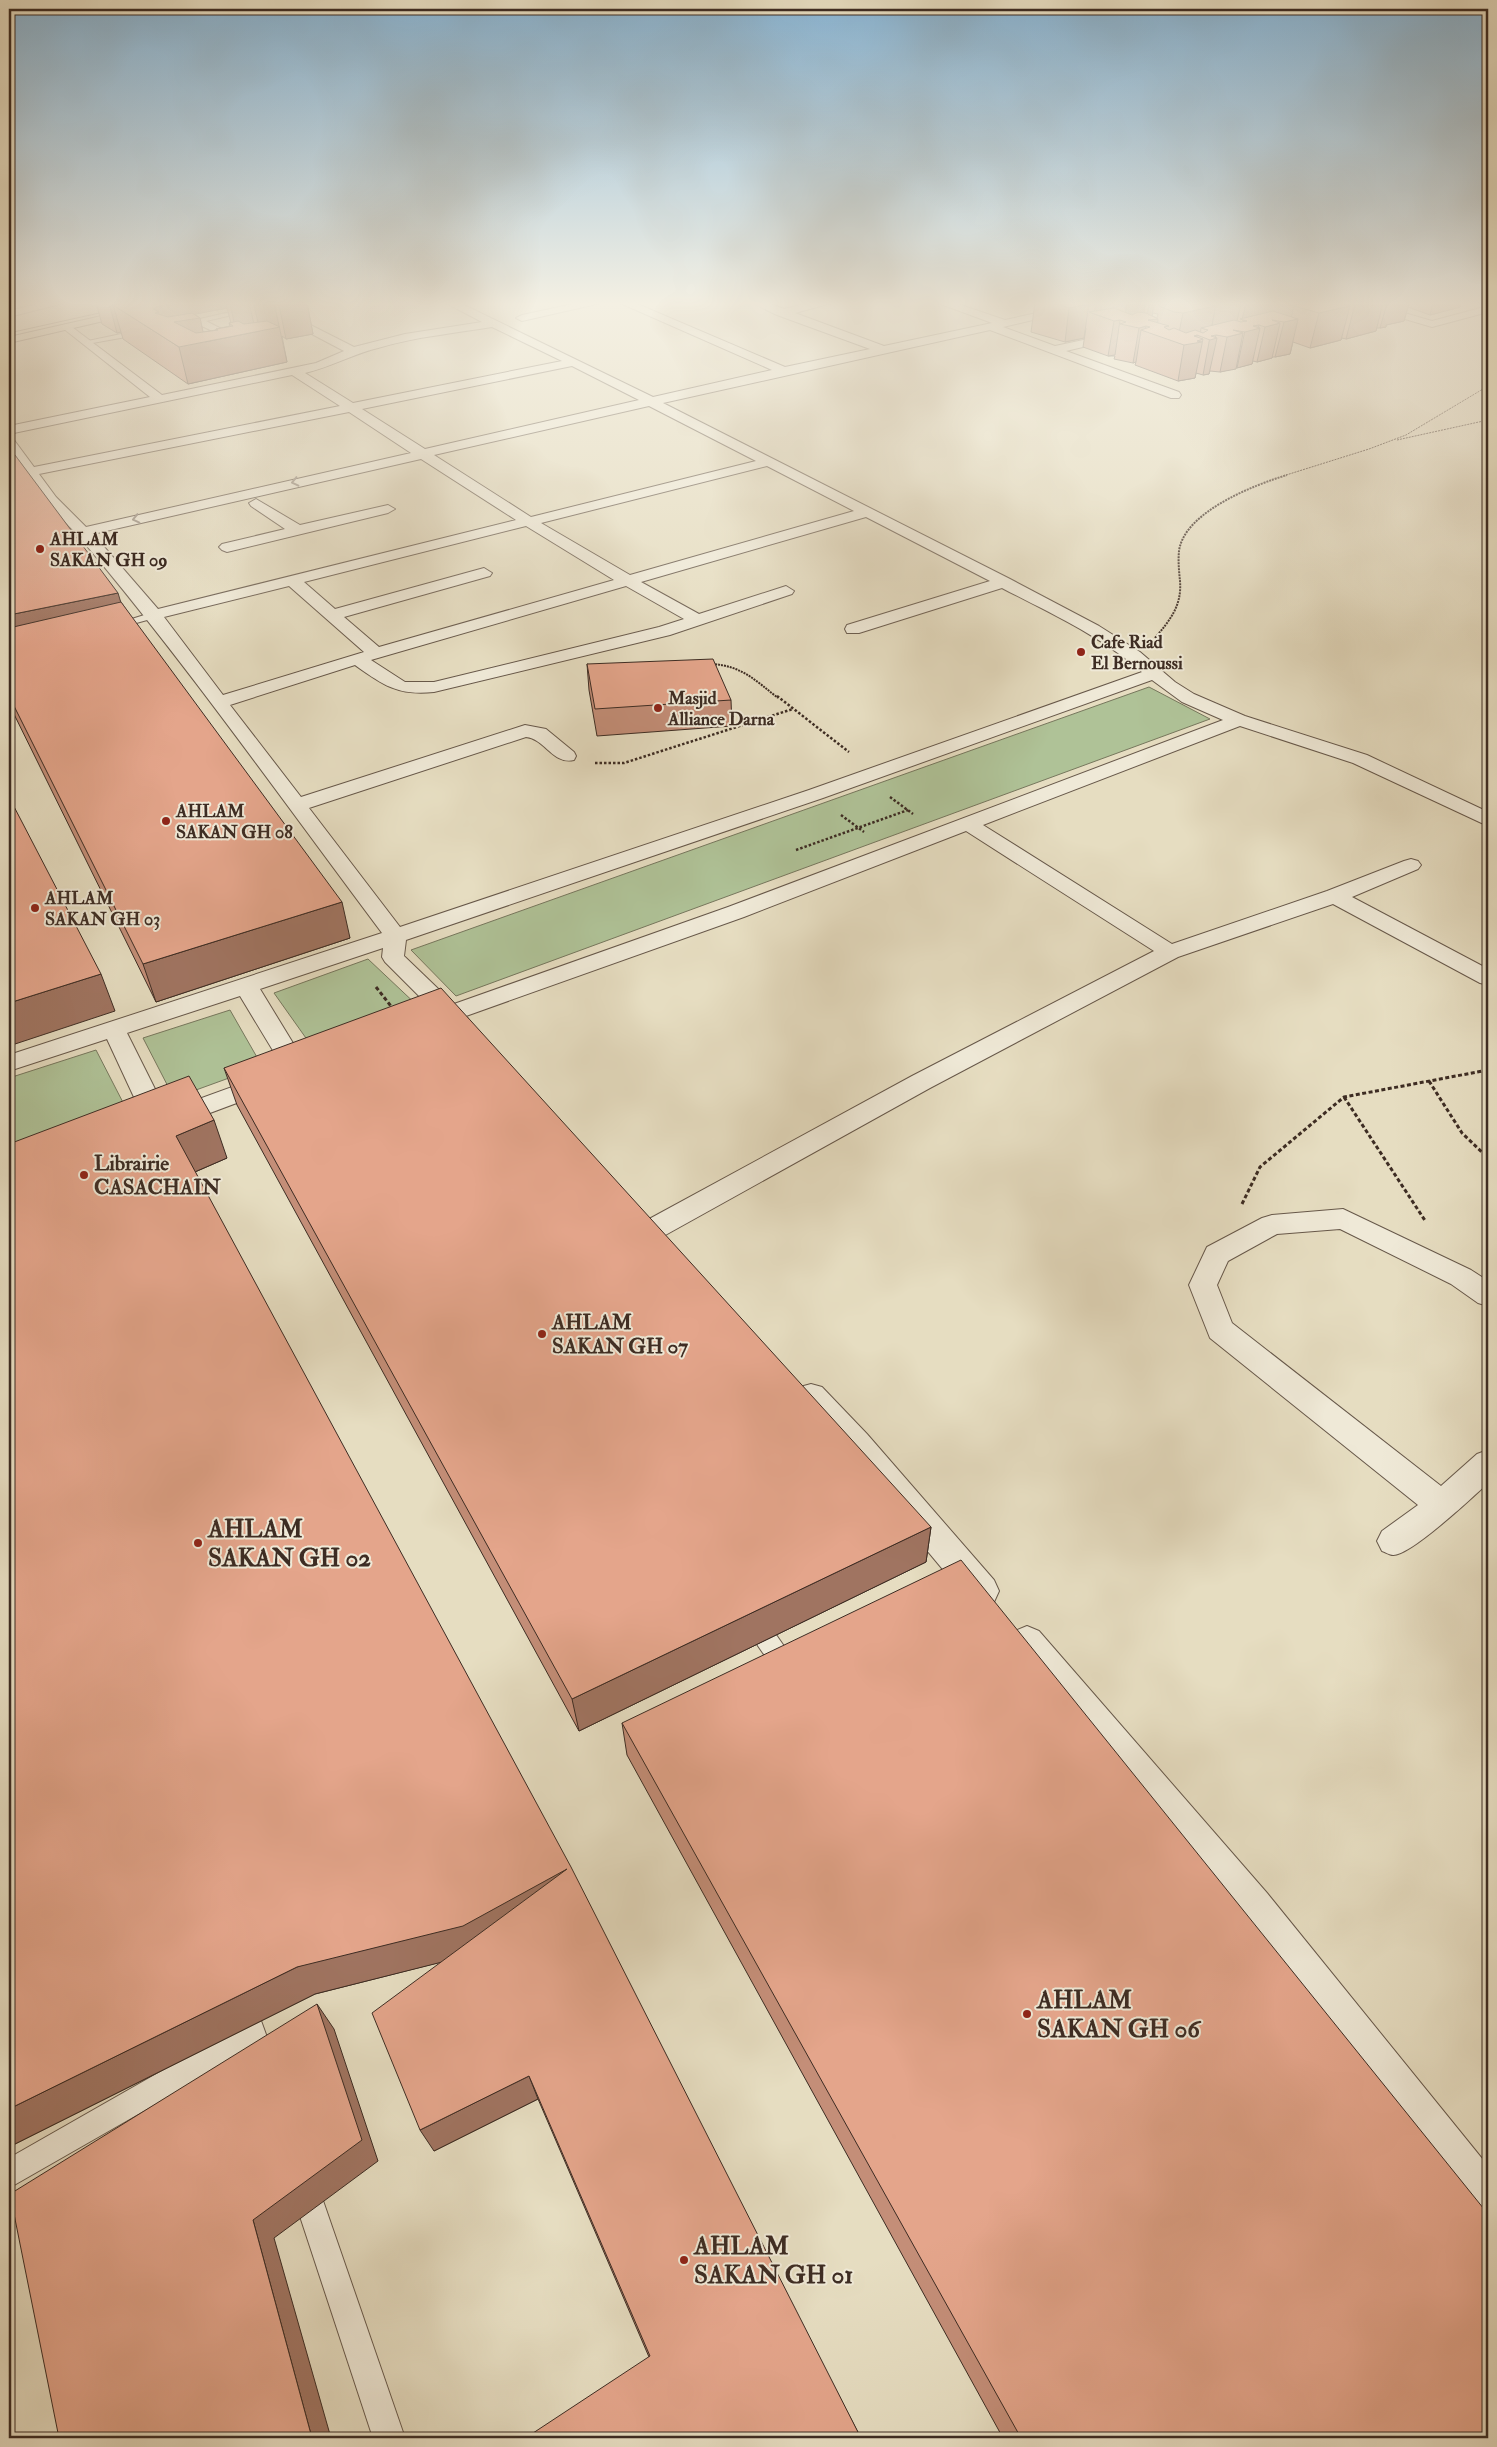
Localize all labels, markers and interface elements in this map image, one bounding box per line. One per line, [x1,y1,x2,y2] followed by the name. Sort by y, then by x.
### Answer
[290,476,299,487] one-way arrow
[132,513,141,524] one-way arrow
[49,528,167,572] place label: AHLAM SAKAN GH 09
[34,543,46,555] marker: AHLAM SAKAN GH 09
[1091,631,1183,675] place label: Cafe Riad El Bernoussi
[1075,646,1087,658] marker: Cafe Riad El Bernoussi
[667,687,775,731] place label: Masjid Alliance Darna
[652,702,664,714] marker: Masjid Alliance Darna
[175,800,293,844] place label: AHLAM SAKAN GH 08
[160,815,172,827] marker: AHLAM SAKAN GH 08
[44,887,160,931] place label: AHLAM SAKAN GH 03
[29,902,41,914] marker: AHLAM SAKAN GH 03
[94,1150,222,1201] place label: Librairie CASACHAIN
[78,1169,90,1181] marker: Librairie CASACHAIN
[551,1309,688,1360] place label: AHLAM SAKAN GH 07
[536,1328,548,1340] marker: AHLAM SAKAN GH 07
[207,1514,371,1574] place label: AHLAM SAKAN GH 02
[192,1537,204,1549] marker: AHLAM SAKAN GH 02
[1036,1985,1202,2045] place label: AHLAM SAKAN GH 06
[1021,2008,1033,2020] marker: AHLAM SAKAN GH 06
[693,2231,853,2291] place label: AHLAM SAKAN GH 01
[678,2254,690,2266] marker: AHLAM SAKAN GH 01

